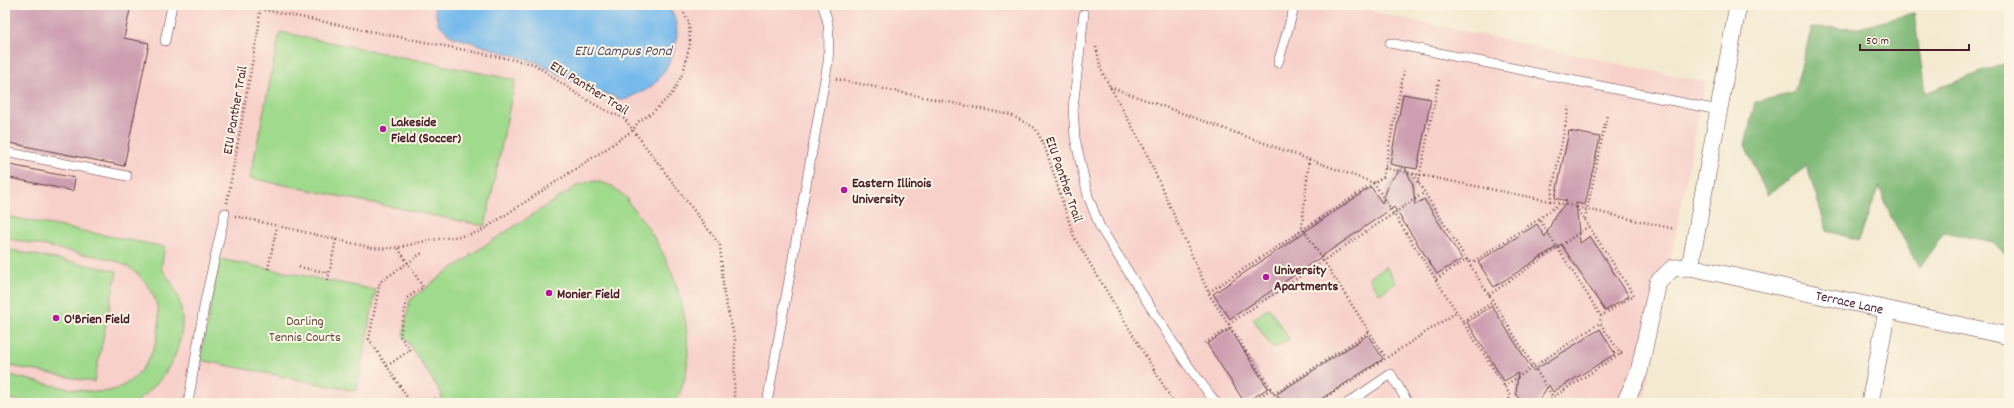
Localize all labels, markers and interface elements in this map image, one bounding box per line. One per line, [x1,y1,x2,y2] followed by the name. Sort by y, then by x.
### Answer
[1860,26,1969,52] scale bar
[1866,33,1889,50] text: 50 m
[574,41,674,63] water label: EIU Campus Pond
[546,57,633,121] street label: EIU Panther Trail
[218,64,254,156] street label: EIU Panther Trail
[391,113,462,149] place label: Lakeside Field (Soccer)
[378,124,388,134] marker: Lakeside Field (Soccer)
[1039,134,1087,226] street label: EIU Panther Trail
[852,174,932,210] place label: Eastern Illinois University
[839,185,849,195] marker: Eastern Illinois University
[1274,261,1338,297] place label: University Apartments
[1261,272,1271,282] marker: University Apartments
[557,285,620,305] place label: Monier Field
[1814,286,1885,321] street label: Terrace Lane
[544,288,554,298] marker: Monier Field
[64,310,130,330] place label: O'Brien Field
[269,312,341,348] park label: Darling Tennis Courts
[51,313,61,323] marker: O'Brien Field

